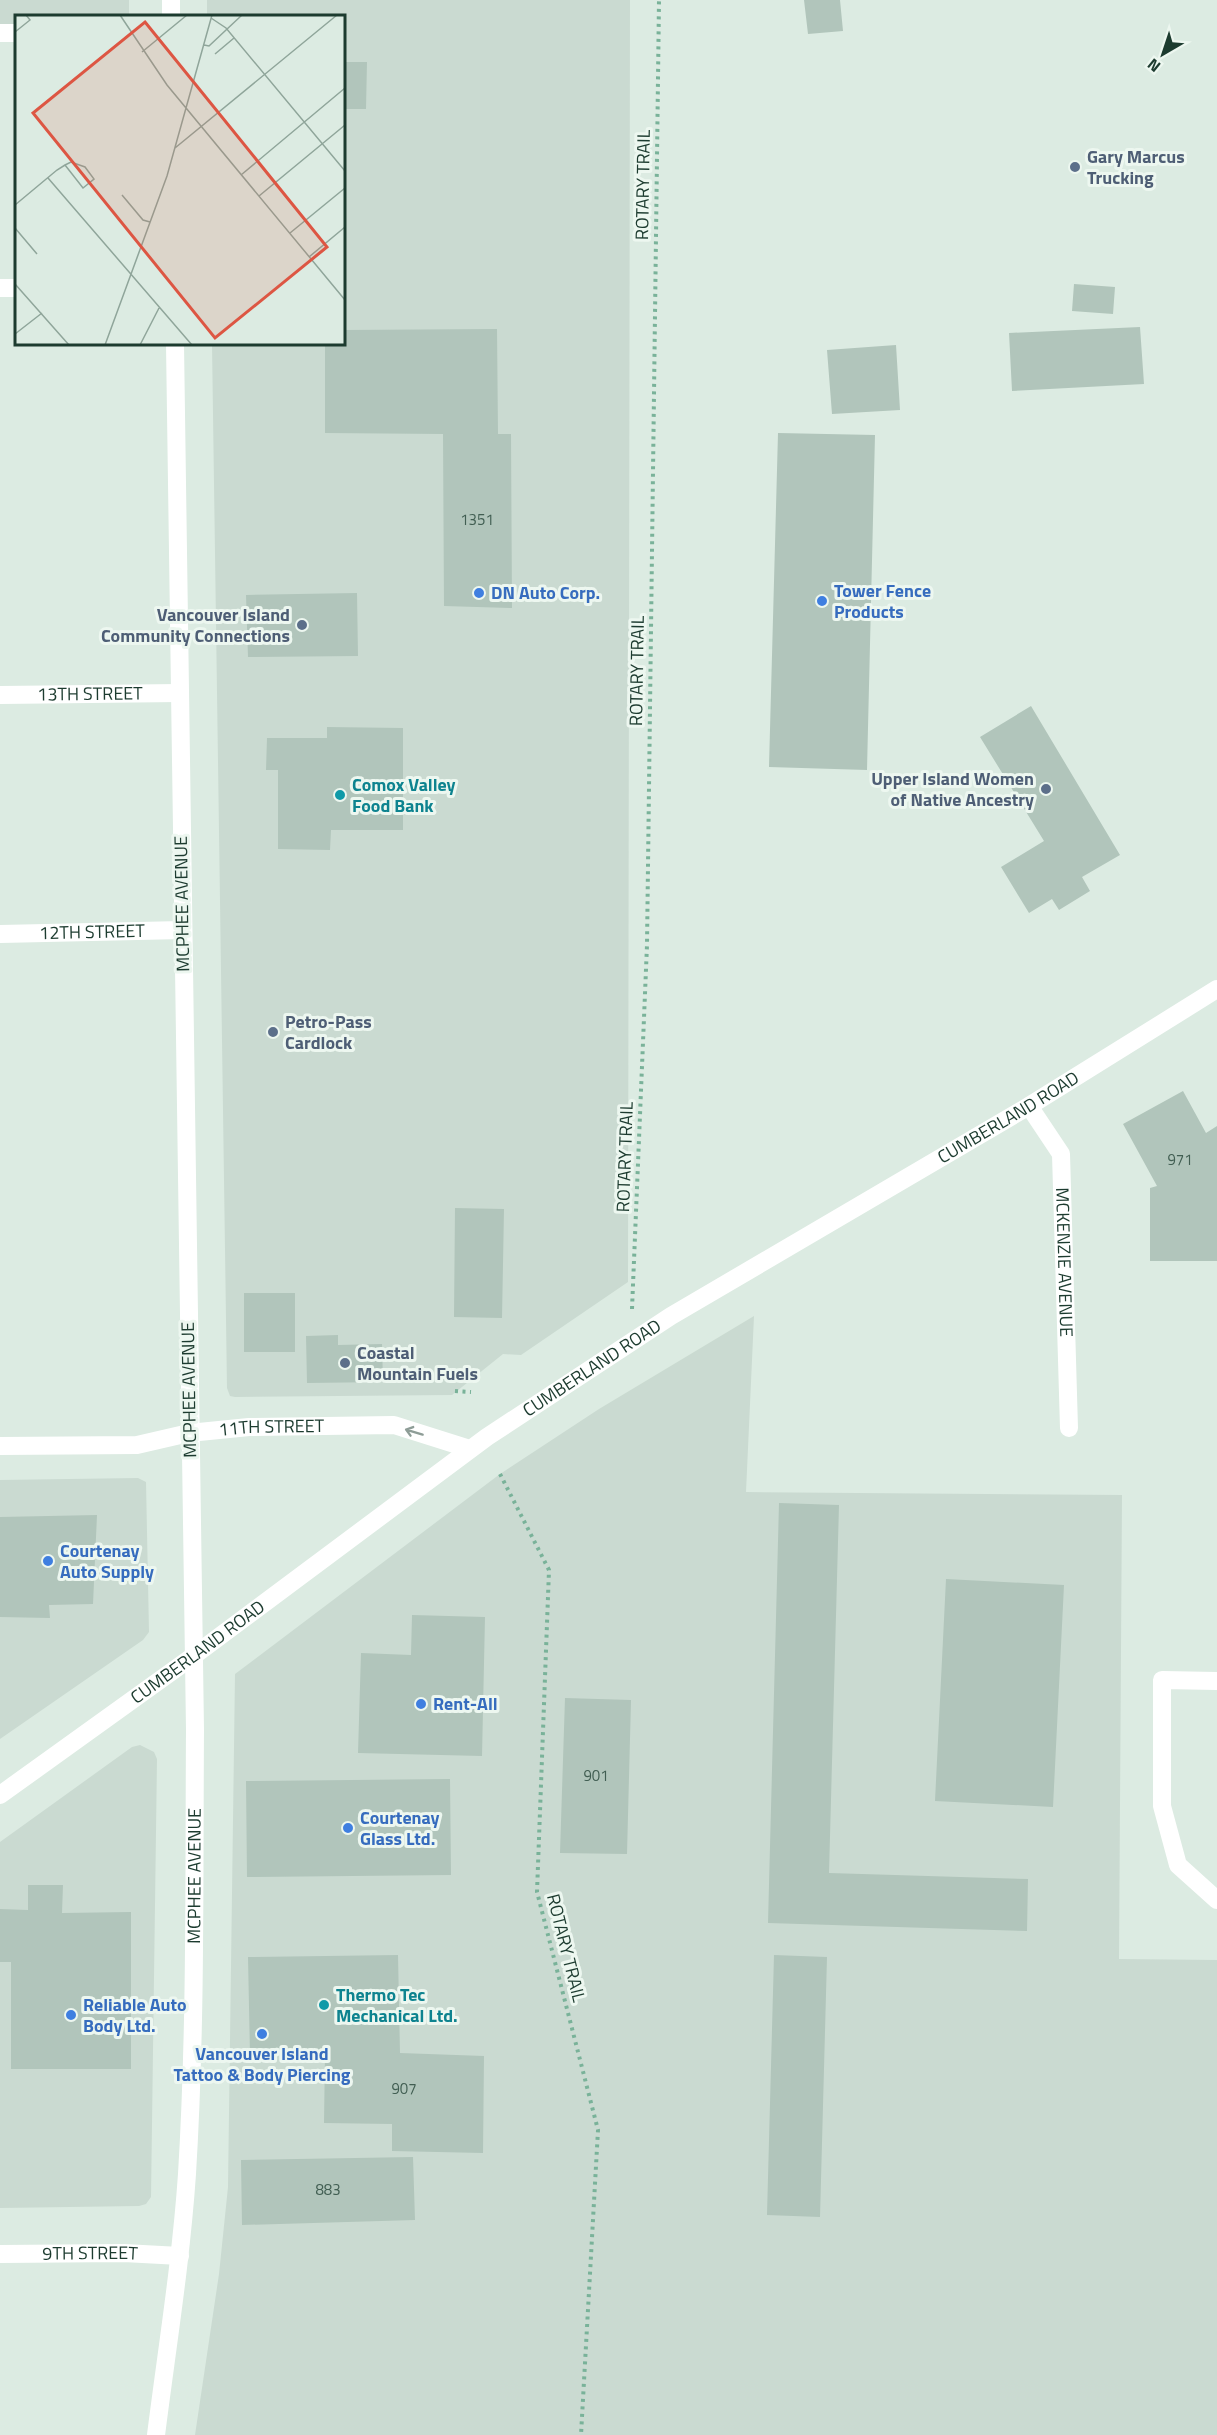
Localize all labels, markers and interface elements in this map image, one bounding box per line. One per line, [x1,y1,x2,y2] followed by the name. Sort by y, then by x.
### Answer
[15,15,345,345] inset map
[1133,24,1193,84] north arrow
[1142,53,1165,78] text: N
[628,129,657,240] street label: ROTARY TRAIL
[1087,143,1185,191] place label: Gary Marcus Trucking
[1068,160,1082,174] marker: Gary Marcus Trucking
[460,508,494,531] house number: 1351
[834,577,931,625] place label: Tower Fence Products
[491,579,600,606] place label: DN Auto Corp.
[472,586,486,600] marker: DN Auto Corp.
[815,594,829,608] marker: Tower Fence Products
[101,601,290,649] place label: Vancouver Island Community Connections
[622,615,651,726] street label: ROTARY TRAIL
[295,618,309,632] marker: Vancouver Island Community Connections
[37,679,143,708] street label: 13TH STREET
[871,765,1034,813] place label: Upper Island Women of Native Ancestry
[352,771,456,819] place label: Comox Valley Food Bank
[1039,782,1053,796] marker: Upper Island Women of Native Ancestry
[333,788,347,802] marker: Comox Valley Food Bank
[167,836,196,972] street label: MCPHEE AVENUE
[39,917,146,946] street label: 12TH STREET
[285,1008,372,1056] place label: Petro-Pass Cardlock
[266,1025,280,1039] marker: Petro-Pass Cardlock
[932,1064,1084,1170] street label: CUMBERLAND ROAD
[609,1101,640,1213] street label: ROTARY TRAIL
[1167,1148,1193,1171] house number: 971
[1049,1187,1080,1338] street label: MCKENZIE AVENUE
[517,1312,666,1423] street label: CUMBERLAND ROAD
[174,1322,203,1458] street label: MCPHEE AVENUE
[357,1339,478,1387] place label: Coastal Mountain Fuels
[338,1356,352,1370] marker: Coastal Mountain Fuels
[217,1412,325,1443] street label: 11TH STREET
[405,1425,424,1436] one-way arrow
[60,1537,154,1585] place label: Courtenay Auto Supply
[41,1554,55,1568] marker: Courtenay Auto Supply
[125,1593,270,1710] street label: CUMBERLAND ROAD
[433,1690,498,1717] place label: Rent-All
[414,1697,428,1711] marker: Rent-All
[583,1764,609,1787] house number: 901
[360,1804,440,1852] place label: Courtenay Glass Ltd.
[180,1808,208,1944] street label: MCPHEE AVENUE
[341,1821,355,1835] marker: Courtenay Glass Ltd.
[540,1891,593,2005] street label: ROTARY TRAIL
[336,1981,458,2029] place label: Thermo Tec Mechanical Ltd.
[83,1991,187,2039] place label: Reliable Auto Body Ltd.
[317,1998,331,2012] marker: Thermo Tec Mechanical Ltd.
[64,2008,78,2022] marker: Reliable Auto Body Ltd.
[255,2027,269,2041] marker: Vancouver Island Tattoo & Body Piercing
[174,2040,351,2088] place label: Vancouver Island Tattoo & Body Piercing
[391,2077,417,2100] house number: 907
[315,2178,341,2201] house number: 883
[42,2239,139,2267] street label: 9TH STREET

